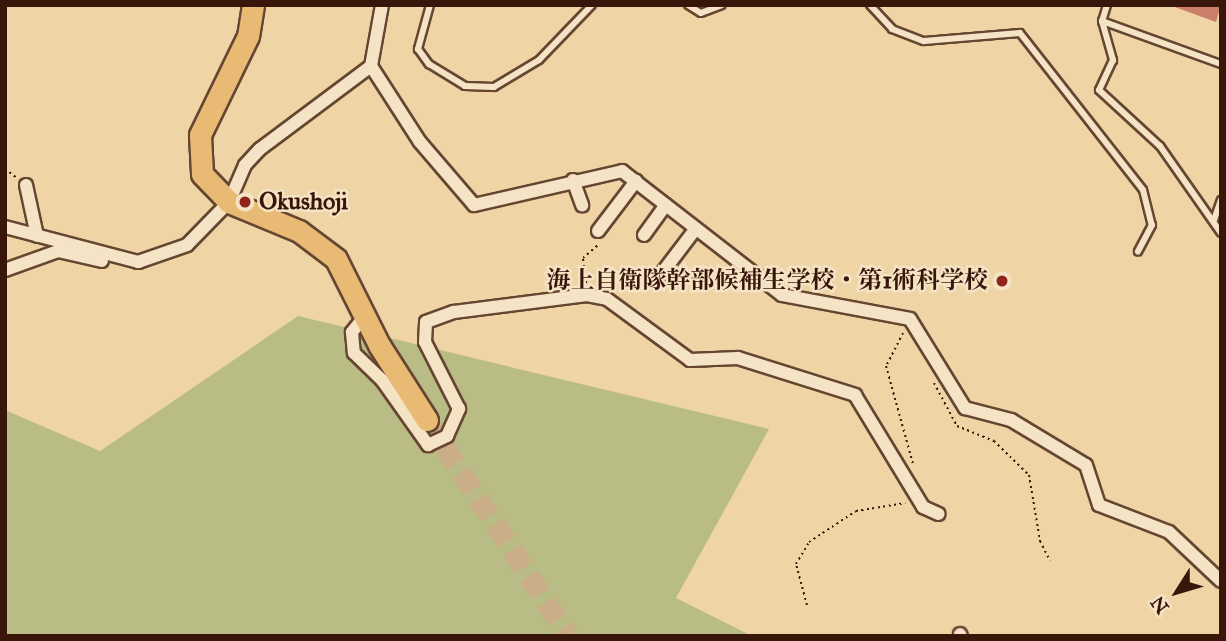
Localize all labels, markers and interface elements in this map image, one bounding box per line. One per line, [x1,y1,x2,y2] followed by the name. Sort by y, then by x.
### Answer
[259,188,348,216] place label: Okushoji
[237,194,253,210] marker: Okushoji
[547,267,988,295] place label: 海上自衛隊幹部候補生学校・第1術科学校
[994,273,1010,289] marker: 海上自衛隊幹部候補生学校・第1術科学校
[1142,557,1212,627] north arrow
[1146,592,1174,618] text: N

